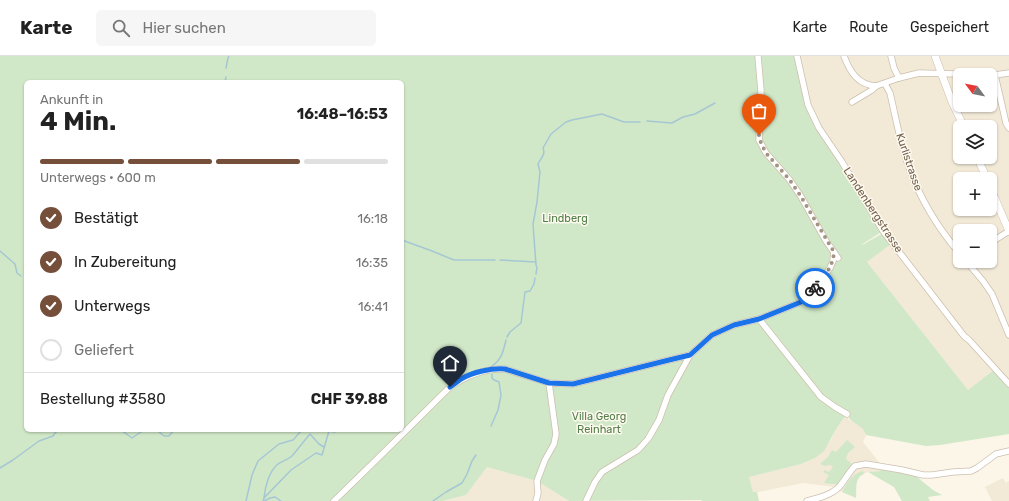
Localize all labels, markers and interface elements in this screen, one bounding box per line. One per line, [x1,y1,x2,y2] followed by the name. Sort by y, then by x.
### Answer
[96,10,376,46] search box
[20,16,72,39] text: Karte
[110,17,132,39] icon: search
[142,19,226,37] text: Hier suchen
[792,19,827,36] text: Karte
[849,19,888,36] text: Route
[910,19,989,36] text: Gespeichert
[953,68,997,112] north arrow
[953,68,997,268] map controls
[40,92,103,107] text: Ankunft in
[742,94,776,135] pin
[748,100,770,122] icon: bag
[297,105,388,123] text: 16:48–16:53
[40,106,116,137] text: 4 Min.
[953,120,997,164] button: layers
[893,132,925,192] street label: Kurlistrasse
[841,165,905,255] street label: Landenbergstrasse
[40,170,156,185] text: Unterwegs · 600 m
[953,172,997,216] button: +
[40,207,62,229] icon: check
[74,209,138,227] text: Bestätigt
[357,211,388,226] text: 16:18
[542,212,588,225] park label: Lindberg
[953,224,997,268] button: −
[40,251,62,273] icon: check
[74,253,177,271] text: In Zubereitung
[356,255,388,270] text: 16:35
[795,268,835,308] courier
[804,277,826,299] icon: bike
[40,295,62,317] icon: check
[74,297,150,315] text: Unterwegs
[358,299,388,314] text: 16:41
[74,341,134,359] text: Geliefert
[433,346,467,387] pin
[439,352,461,374] icon: home
[40,390,166,408] text: Bestellung #3580
[311,390,388,408] text: CHF 39.88
[572,410,626,436] park label: Villa Georg Reinhart

